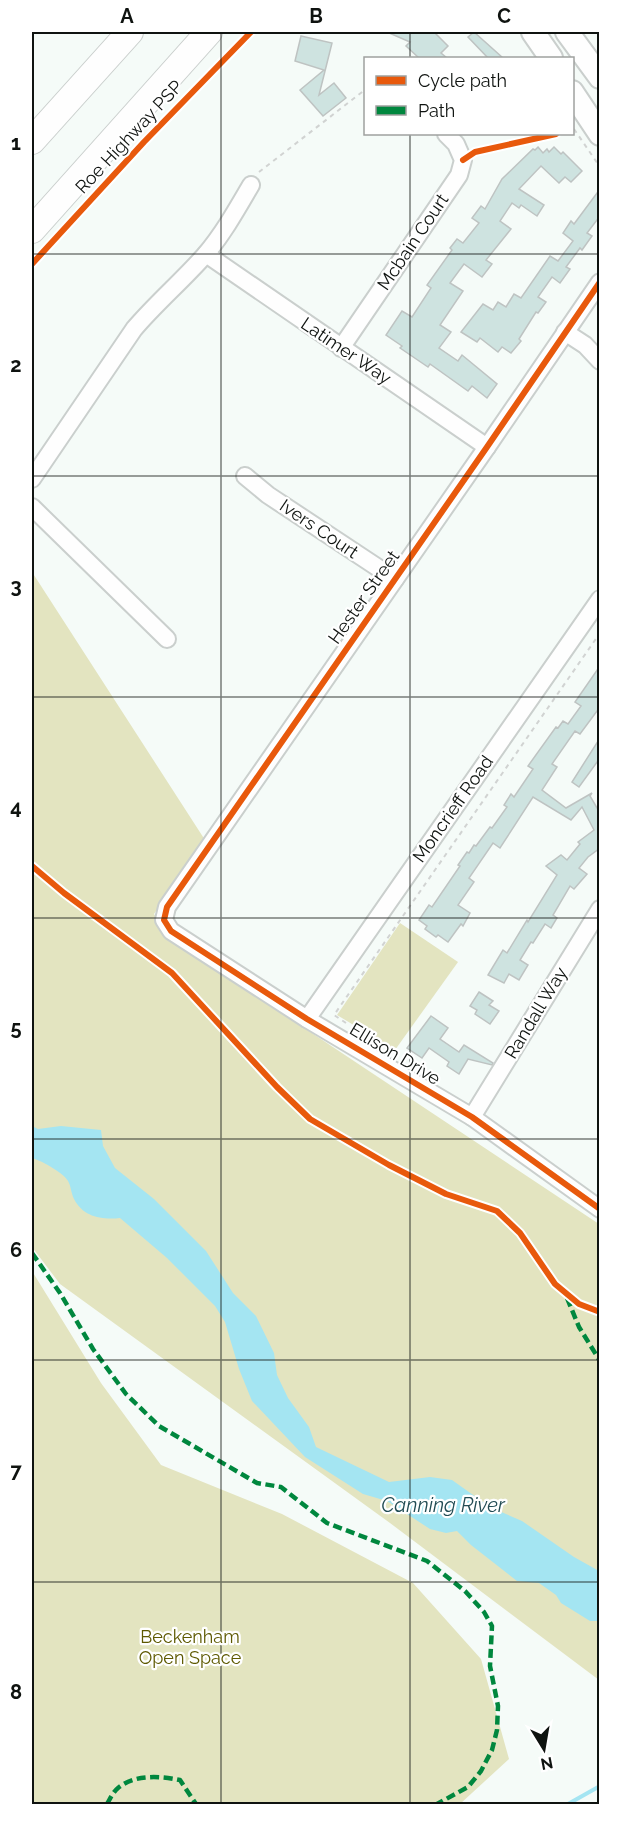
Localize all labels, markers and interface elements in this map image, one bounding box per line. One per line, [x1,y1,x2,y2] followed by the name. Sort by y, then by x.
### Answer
[120,4,134,28] text: A
[309,4,323,28] text: B
[497,4,511,28] text: C
[364,57,574,135] legend
[418,70,507,91] text: Cycle path
[71,76,186,198] street label: Roe Highway PSP
[418,100,455,121] text: Path
[11,131,21,155] text: 1
[373,190,452,294] street label: Mcbain Court
[297,313,396,389] street label: Latimer Way
[10,353,22,377] text: 2
[276,495,362,562] street label: Ivers Court
[324,546,404,647] street label: Hester Street
[10,574,22,598] text: 3
[408,751,497,866] street label: Moncrieff Road
[10,795,22,819] text: 4
[500,963,571,1062] street label: Randall Way
[10,1016,22,1040] text: 5
[346,1018,445,1089] street label: Ellison Drive
[10,1238,22,1262] text: 6
[10,1459,22,1483] text: 7
[381,1493,506,1517] water label: Canning River
[139,1626,242,1668] park label: Beckenham Open Space
[10,1680,22,1704] text: 8
[514,1719,574,1779] north arrow
[539,1753,555,1774] text: N

